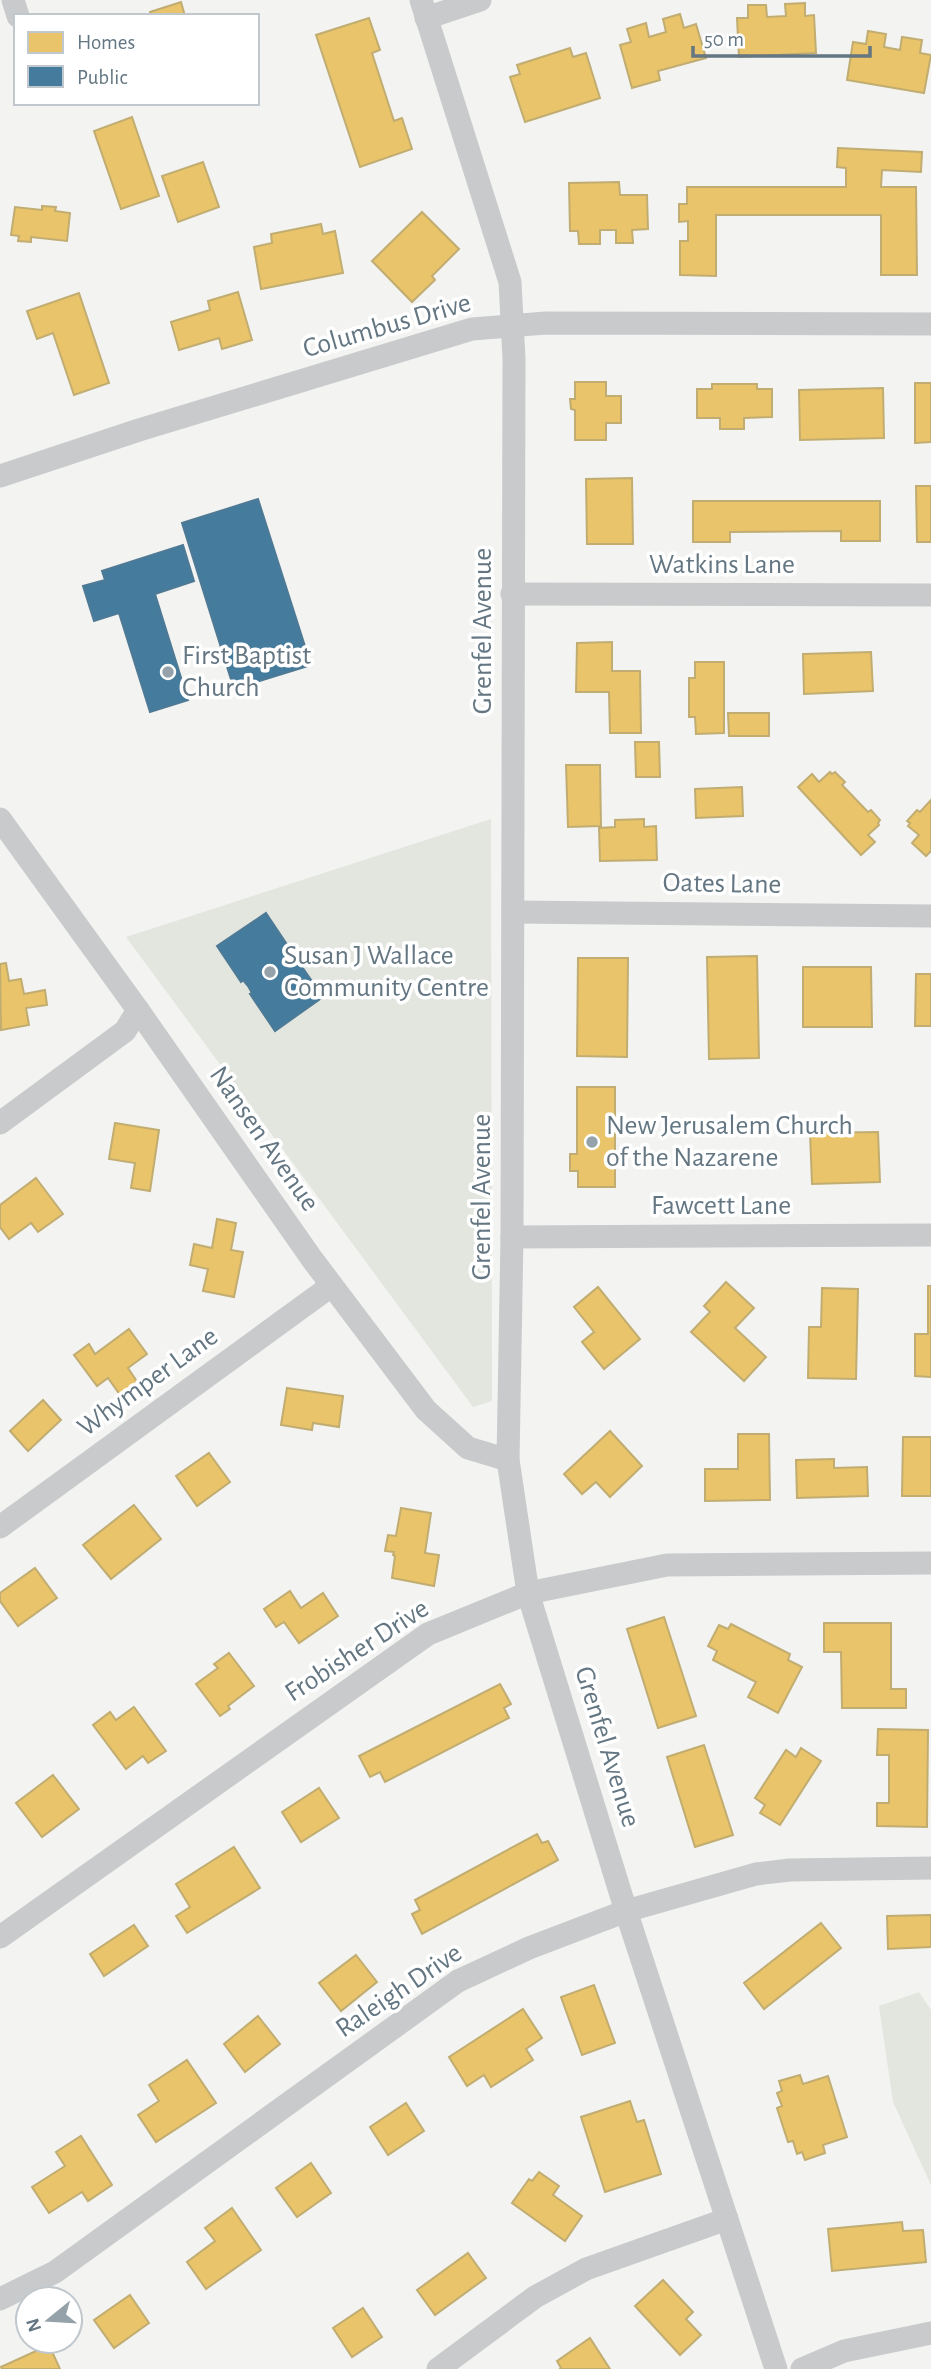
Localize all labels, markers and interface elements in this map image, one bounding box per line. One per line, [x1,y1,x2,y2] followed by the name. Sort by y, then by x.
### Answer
[14,14,259,105] legend
[693,14,870,58] scale bar
[704,29,744,50] text: 50 m
[77,32,135,53] text: Homes
[77,67,127,88] text: Public
[300,289,474,363] street label: Columbus Drive
[469,548,497,714] street label: Grenfel Avenue
[649,551,795,579] street label: Watkins Lane
[182,642,311,702] place label: First Baptist Church
[160,664,176,680] marker: First Baptist Church
[662,869,782,899] street label: Oates Lane
[284,942,489,1002] place label: Susan J Wallace Community Centre
[262,964,278,980] marker: Susan J Wallace Community Centre
[204,1061,324,1217] street label: Nansen Avenue
[606,1112,853,1172] place label: New Jerusalem Church of the Nazarene
[468,1114,496,1280] street label: Grenfel Avenue
[584,1134,600,1150] marker: New Jerusalem Church of the Nazarene
[651,1192,791,1220] street label: Fawcett Lane
[73,1322,223,1442] street label: Whymper Lane
[280,1594,434,1708] street label: Frobisher Drive
[569,1663,645,1831] street label: Grenfel Avenue
[331,1939,467,2043] street label: Raleigh Drive
[14,2285,84,2355] north arrow
[23,2316,45,2334] text: N

